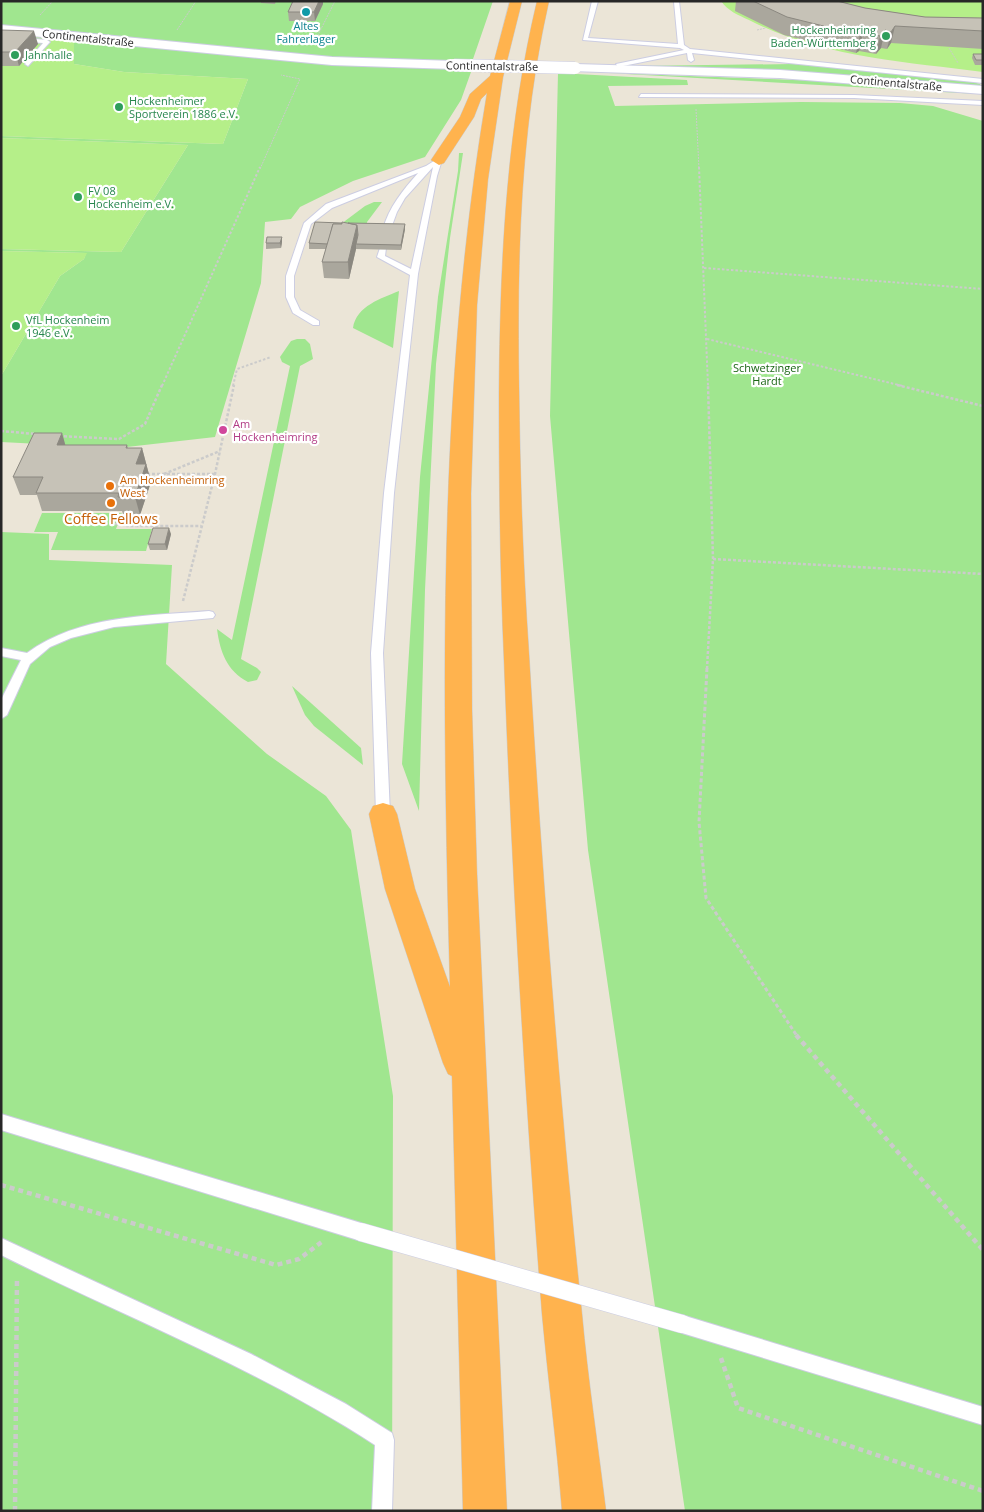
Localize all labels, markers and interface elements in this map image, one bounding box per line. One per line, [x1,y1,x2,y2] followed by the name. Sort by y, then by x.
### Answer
[300,6,312,18] marker: Altes Fahrerlager
[276,18,336,46] place label: Altes Fahrerlager
[771,22,876,50] place label: Hockenheimring Baden-Württemberg
[41,25,135,50] street label: Continentalstraße
[880,30,892,42] marker: Hockenheimring Baden-Württemberg
[24,47,72,62] place label: Jahnhalle
[9,49,21,61] marker: Jahnhalle
[446,57,538,74] street label: Continentalstraße
[849,71,943,94] street label: Continentalstraße
[129,93,238,121] place label: Hockenheimer Sportverein 1886 e.V.
[113,101,125,113] marker: Hockenheimer Sportverein 1886 e.V.
[88,183,174,211] place label: FV 08 Hockenheim e.V.
[72,191,84,203] marker: FV 08 Hockenheim e.V.
[26,312,109,340] place label: VfL Hockenheim 1946 e.V.
[10,320,22,332] marker: VfL Hockenheim 1946 e.V.
[733,360,801,388] park label: Schwetzinger Hardt
[233,416,318,444] place label: Am Hockenheimring
[217,424,229,436] marker: Am Hockenheimring
[120,472,225,500] place label: Am Hockenheimring West
[104,480,116,492] marker: Am Hockenheimring West
[105,497,117,509] marker: Coffee Fellows
[64,509,158,528] place label: Coffee Fellows

